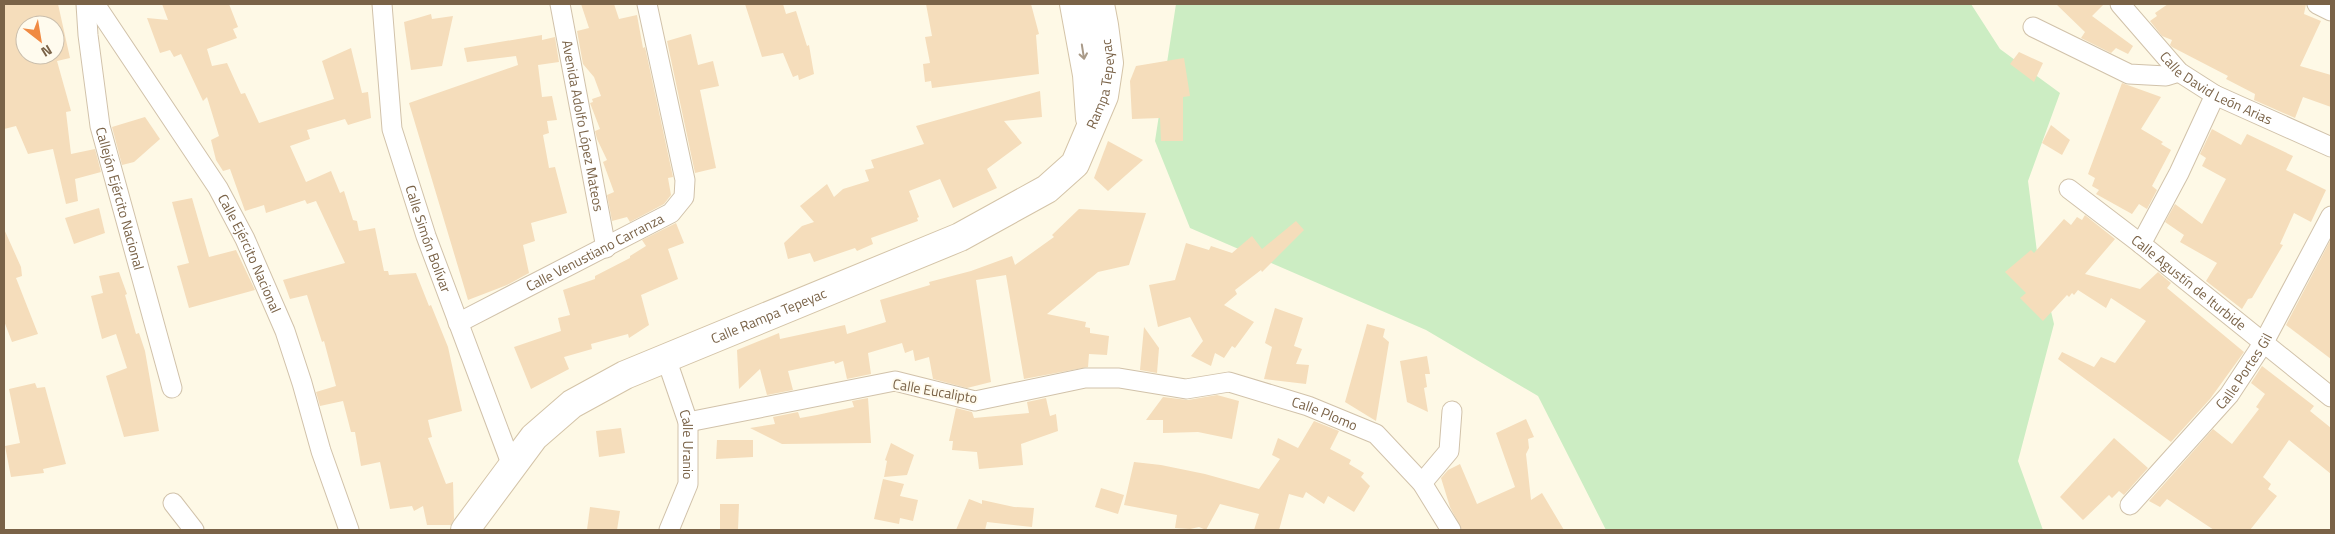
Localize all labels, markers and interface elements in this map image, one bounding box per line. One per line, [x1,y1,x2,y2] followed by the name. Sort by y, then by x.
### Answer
[15,15,65,65] north arrow
[557,38,610,213] street label: Avenida Adolfo López Mateos
[1080,38,1119,132] street label: Rampa Tepeyac
[37,40,57,63] text: N
[1078,43,1088,59] one-way arrow
[2155,46,2276,129] street label: Calle David León Arias
[91,124,150,272] street label: Callejón Ejército Nacional
[400,182,457,295] street label: Calle Simón Bolívar
[213,190,287,316] street label: Calle Ejército Nacional
[522,207,667,296] street label: Calle Venustiano Carranza
[2127,229,2251,335] street label: Calle Agustín de Iturbide
[707,282,830,349] street label: Calle Rampa Tepeyac
[2210,329,2277,414] street label: Calle Portes Gil
[891,373,979,408] street label: Calle Eucalipto
[1289,391,1361,435] street label: Calle Plomo
[674,406,699,479] street label: Calle Uranio

